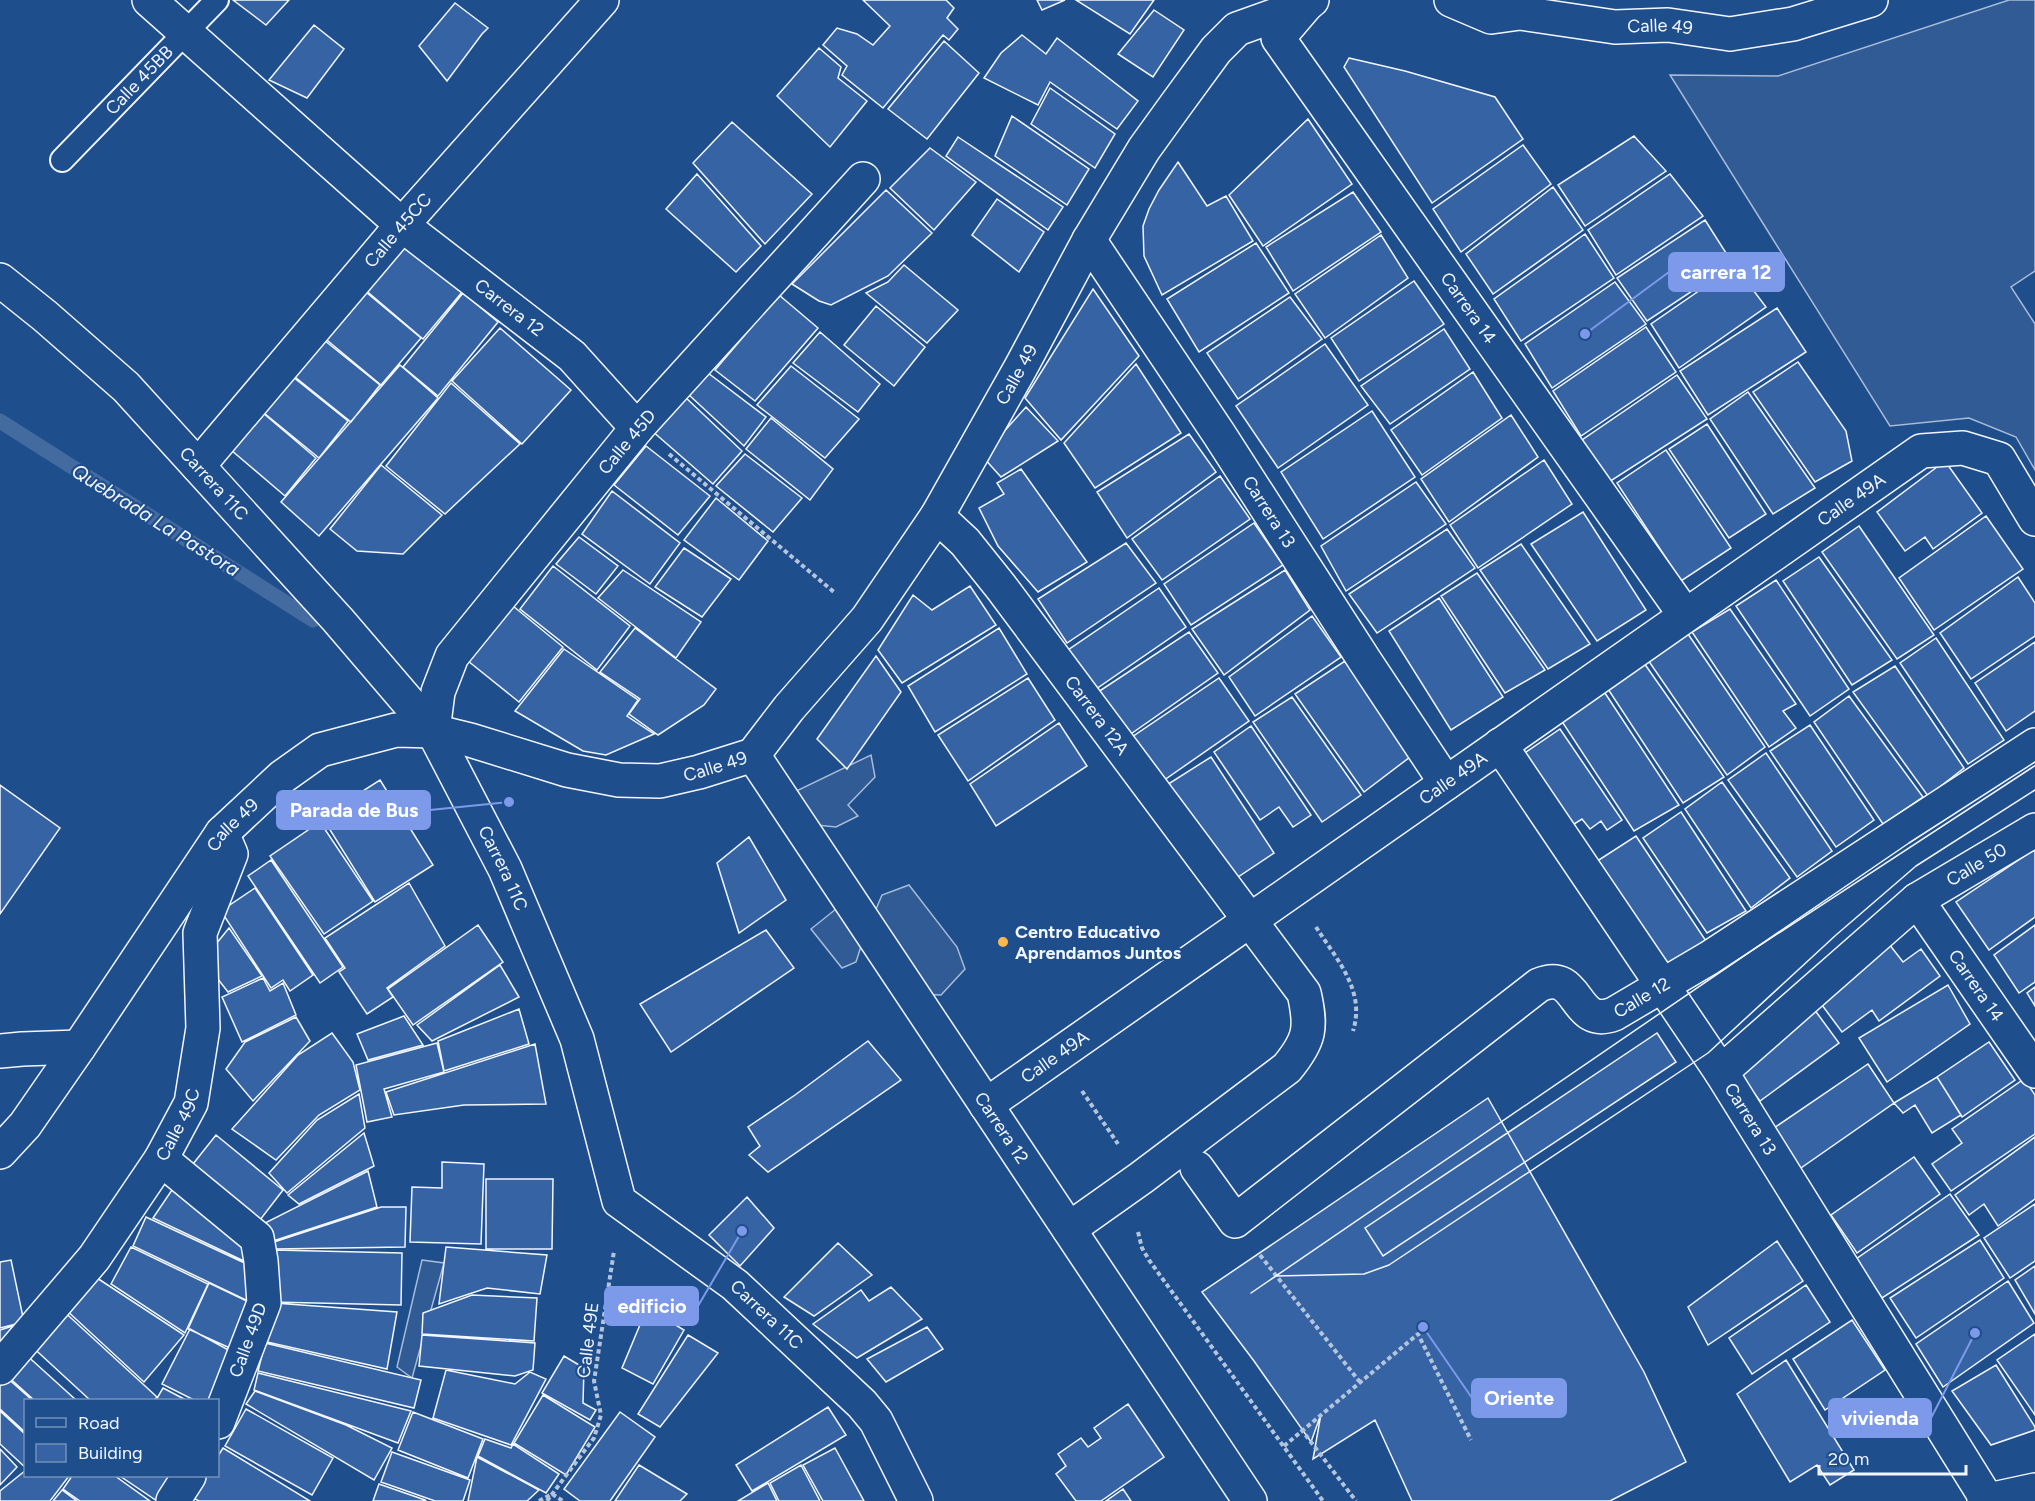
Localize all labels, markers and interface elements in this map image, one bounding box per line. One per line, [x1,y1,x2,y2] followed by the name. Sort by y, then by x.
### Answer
[1627,14,1694,39] street label: Calle 49
[101,41,178,120] street label: Calle 45BB
[360,188,436,272] street label: Calle 45CC
[1669,253,1784,291] callout: carrera 12
[1681,260,1771,284] text: carrera 12
[1436,268,1501,348] street label: Carrera 14
[470,274,548,341] street label: Carrera 12
[991,340,1042,409] street label: Calle 49
[593,405,661,479] street label: Calle 45D
[175,442,253,525] street label: Carrera 11C
[67,458,245,582] water label: Quebrada La Pastora
[1813,468,1890,531] street label: Calle 49A
[1238,472,1300,552] street label: Carrera 13
[1060,671,1134,759] street label: Carrera 12A
[681,747,750,786] street label: Calle 49
[1415,747,1491,810] street label: Calle 49A
[277,791,430,829] callout: Parada de Bus
[202,794,263,856] street label: Calle 49
[290,798,418,822] text: Parada de Bus
[473,822,532,914] street label: Carrera 11C
[1942,838,2011,891] street label: Calle 50
[1015,921,1182,964] place label: Centro Educativo Aprendamos Juntos
[996,935,1010,949] marker: Centro Educativo Aprendamos Juntos
[1944,945,2009,1026] street label: Carrera 14
[1610,972,1674,1023] street label: Calle 12
[1017,1025,1093,1088] street label: Calle 49A
[1719,1079,1781,1159] street label: Carrera 13
[151,1087,204,1165] street label: Calle 49C
[970,1088,1033,1168] street label: Carrera 12
[726,1275,808,1354] street label: Carrera 11C
[605,1287,698,1325] callout: edificio
[617,1294,687,1318] text: edificio
[224,1300,272,1380] street label: Calle 49D
[572,1301,604,1379] street label: Calle 49E
[1472,1379,1566,1417] callout: Oriente
[1484,1386,1554,1410] text: Oriente
[24,1399,219,1477] legend
[1829,1399,1931,1437] callout: vivienda
[1841,1406,1919,1430] text: vivienda
[78,1412,119,1434] text: Road
[1819,1438,1966,1476] scale bar
[78,1442,143,1464] text: Building
[1828,1448,1869,1470] text: 20 m

